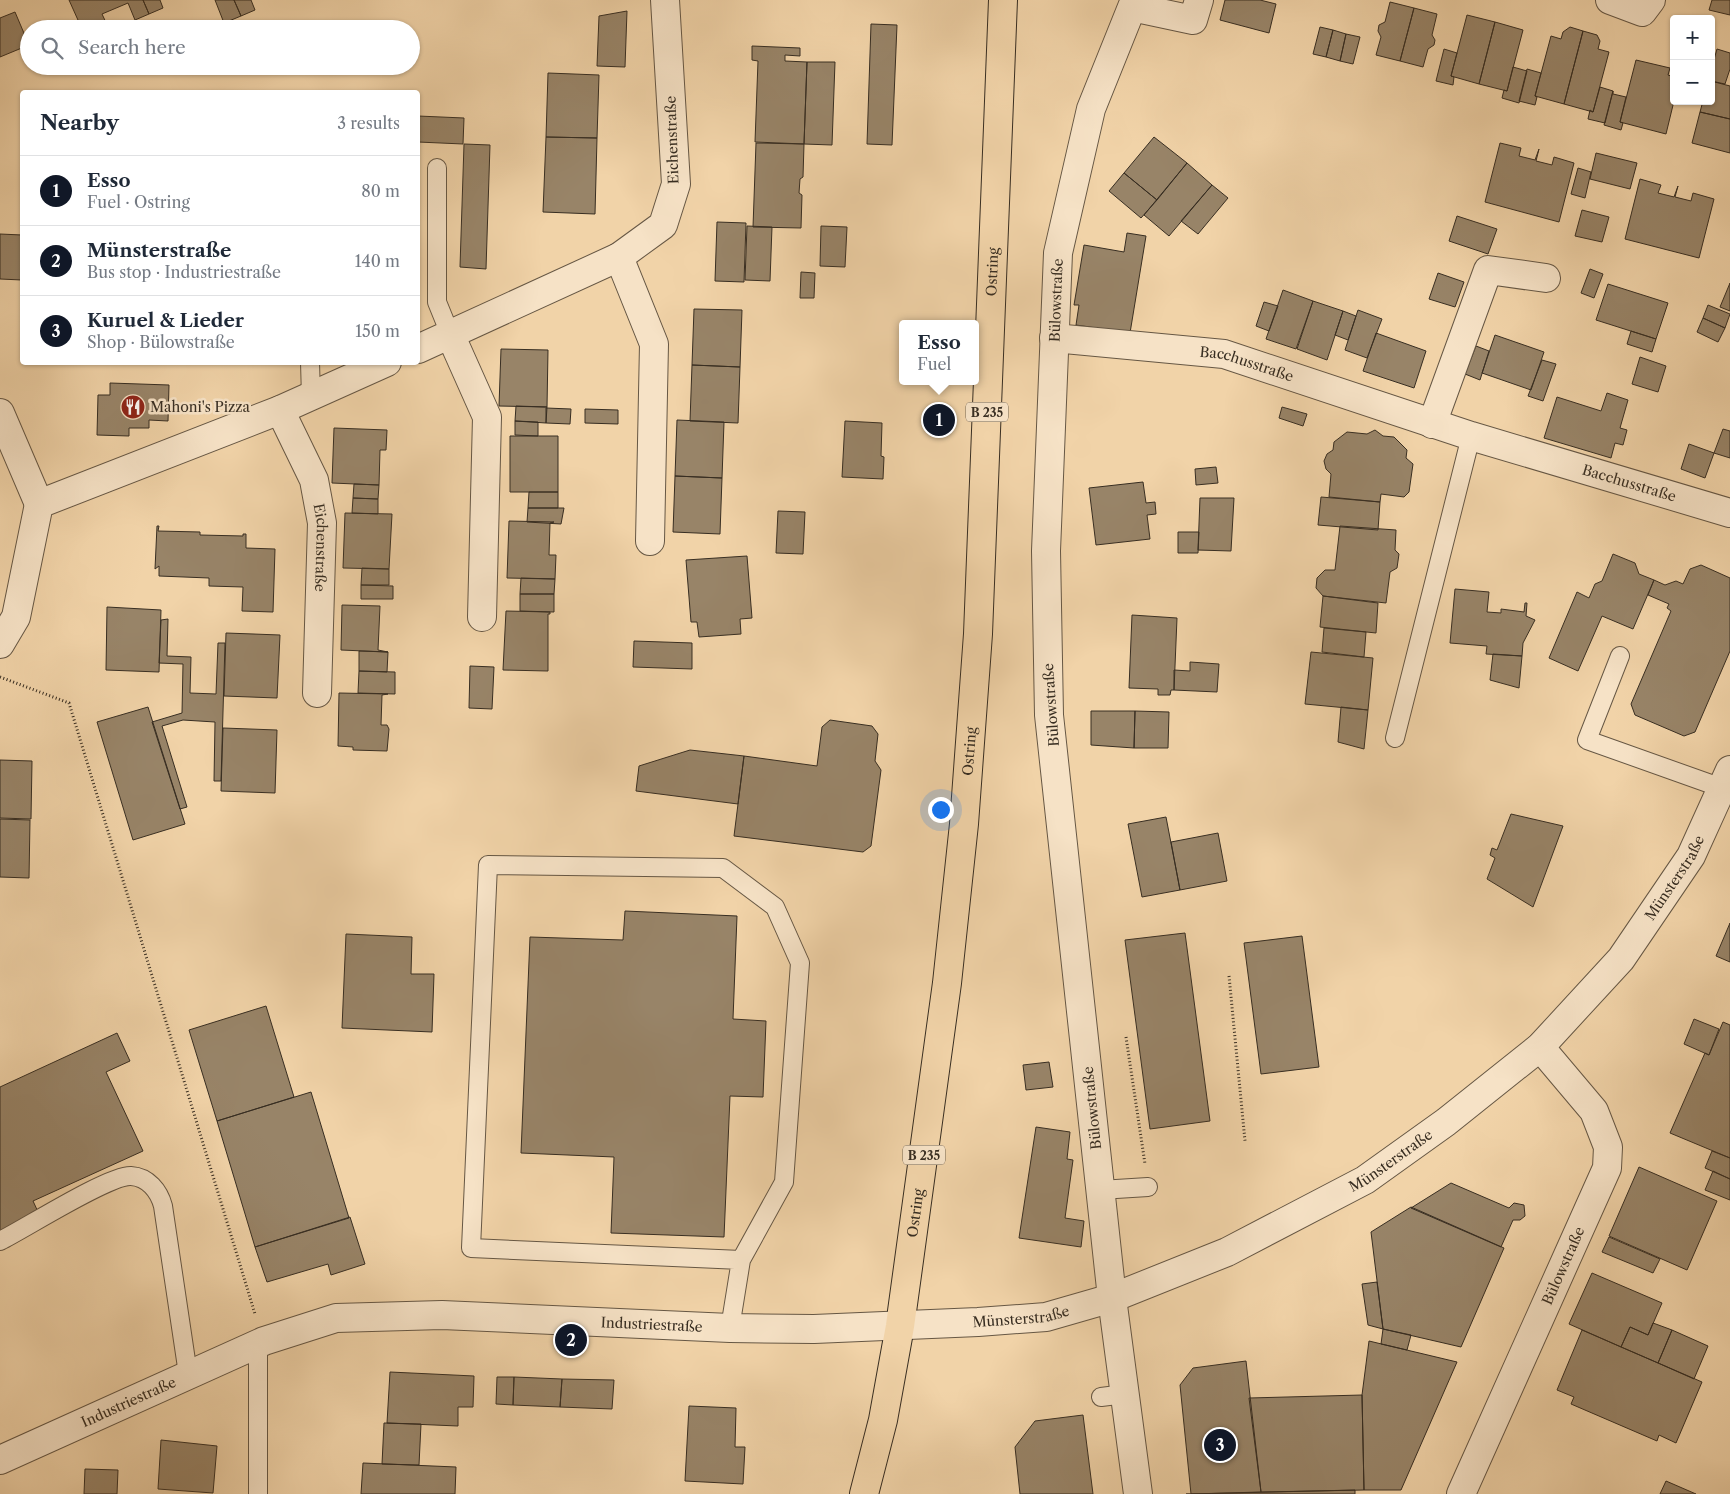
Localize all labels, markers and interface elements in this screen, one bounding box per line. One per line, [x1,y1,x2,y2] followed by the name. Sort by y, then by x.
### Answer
[1670,15,1715,105] map controls
[1670,15,1715,60] button: +
[20,20,420,75] search box
[38,34,66,62] icon: search
[78,36,186,59] text: Search here
[1670,60,1715,105] button: −
[661,95,683,184] street label: Eichenstraße
[40,110,119,135] text: Nearby
[337,113,400,133] text: 3 results
[87,169,130,192] text: Esso
[52,181,60,201] text: 1
[361,181,400,201] text: 80 m
[87,192,190,212] text: Fuel · Ostring
[87,239,231,262] text: Münsterstraße
[982,246,1002,297] street label: Ostring
[51,251,61,271] text: 2
[355,251,400,271] text: 140 m
[1045,258,1067,343] street label: Bülowstraße
[87,262,281,282] text: Bus stop · Industriestraße
[87,309,244,332] text: Kuruel & Lieder
[899,320,979,385] popup
[51,321,61,341] text: 3
[355,321,400,341] text: 150 m
[917,331,961,354] text: Esso
[87,332,235,352] text: Shop · Bülowstraße
[1199,343,1296,386] street label: Bacchusstraße
[917,354,951,374] text: Fuel
[120,394,146,420] restaurant icon: Mahoni's Pizza
[150,398,250,416] place label: Mahoni's Pizza
[923,401,955,439] pin: 1
[966,402,1008,422] road number: B 235
[1580,461,1678,506] street label: Bacchusstraße
[310,502,331,592] street label: Eichenstraße
[1039,663,1063,747] street label: Bülowstraße
[959,726,980,776] street label: Ostring
[928,797,954,823] your location
[1641,832,1708,924] street label: Münsterstraße
[1079,1065,1105,1151] street label: Bülowstraße
[1346,1126,1436,1196] street label: Münsterstraße
[903,1146,945,1164] road number: B 235
[903,1187,928,1238] street label: Ostring
[1538,1224,1589,1308] street label: Bülowstraße
[972,1302,1072,1331] street label: Münsterstraße
[600,1313,703,1336] street label: Industriestraße
[555,1321,587,1359] pin: 2
[78,1373,179,1431] street label: Industriestraße
[1204,1426,1236,1464] pin: 3

